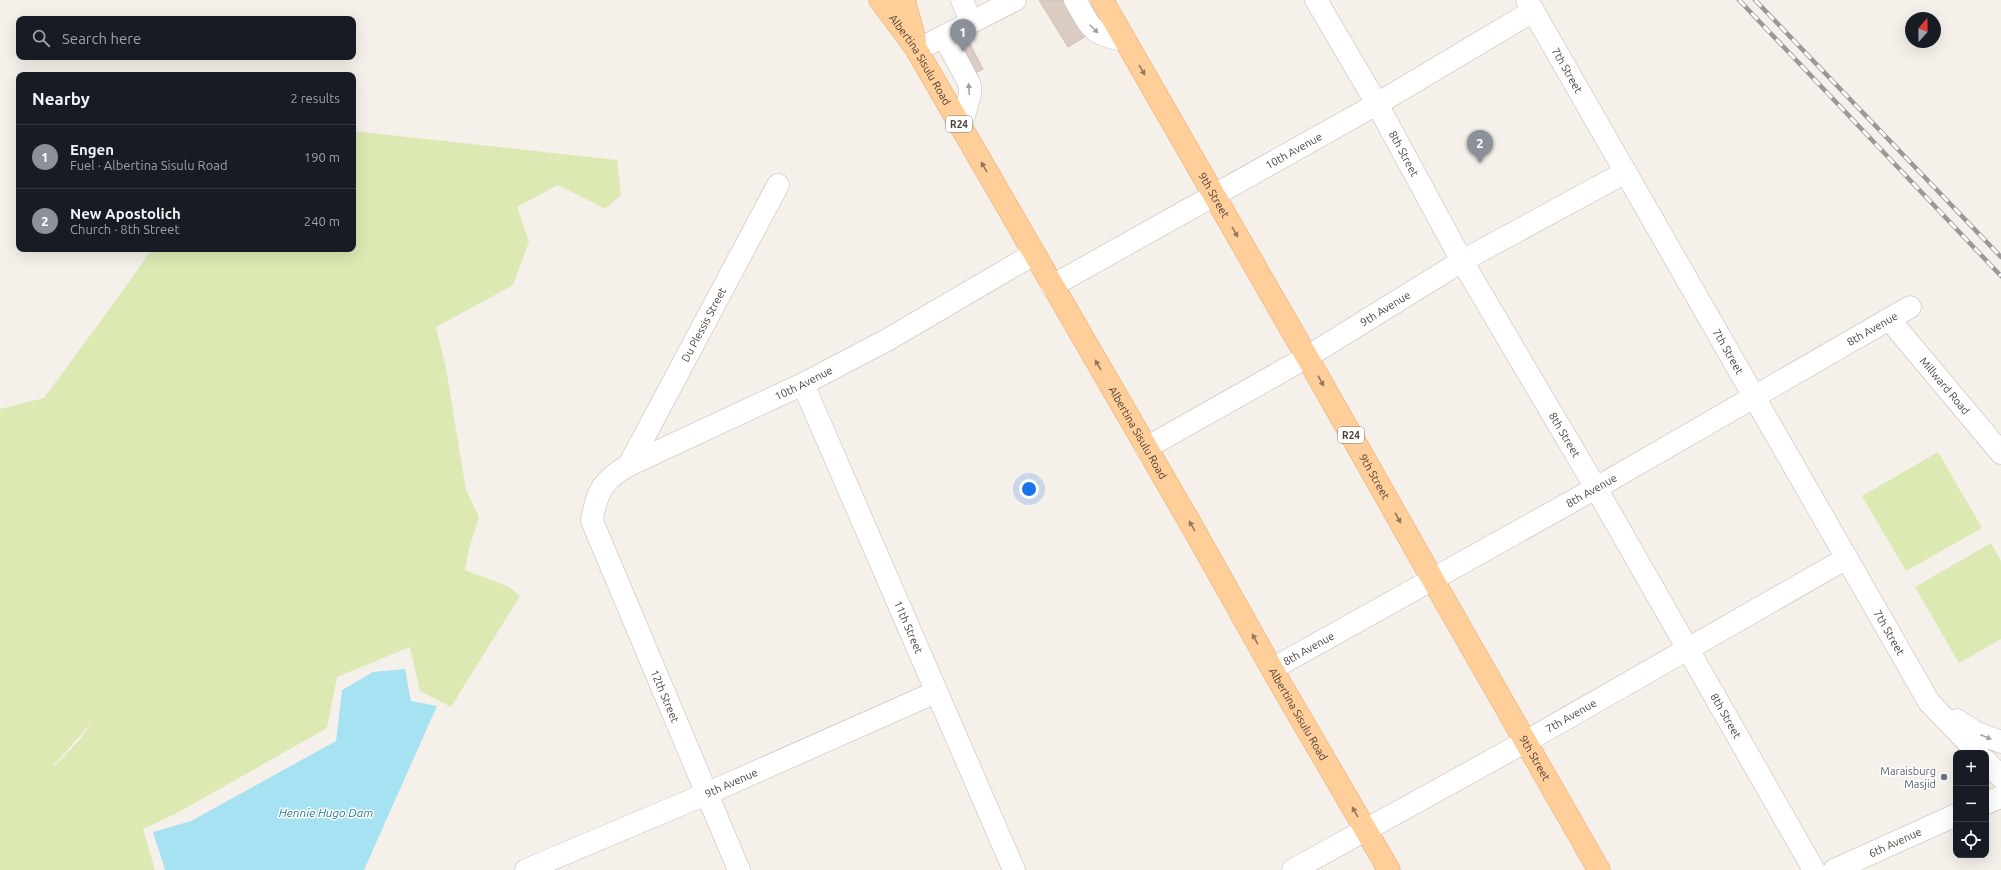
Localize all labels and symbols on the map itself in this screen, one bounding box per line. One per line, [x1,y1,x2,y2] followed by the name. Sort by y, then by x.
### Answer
[887,12,953,107] street label: Albertina Sisulu Road
[1905,12,1941,48] north arrow
[950,19,976,52] pin: 1
[1089,24,1099,33] one-way arrow
[1550,46,1585,96] street label: 7th Street
[1139,64,1146,76] one-way arrow
[965,83,972,96] one-way arrow
[946,116,972,132] road number: R24
[1387,129,1421,179] street label: 8th Street
[1263,130,1324,171] street label: 10th Avenue
[1467,130,1493,163] pin: 2
[980,161,987,173] one-way arrow
[1196,170,1232,220] street label: 9th Street
[1231,226,1238,238] one-way arrow
[679,285,729,364] street label: Du Plessis Street
[1358,289,1412,328] street label: 9th Avenue
[1845,309,1900,348] street label: 8th Avenue
[1711,327,1746,377] street label: 7th Street
[1918,355,1972,417] street label: Millward Road
[1095,359,1102,371] one-way arrow
[773,364,834,402] street label: 10th Avenue
[1317,375,1324,386] one-way arrow
[1106,384,1169,481] street label: Albertina Sisulu Road
[1547,410,1583,460] street label: 8th Street
[1338,427,1364,443] road number: R24
[1357,452,1392,502] street label: 9th Street
[1564,471,1619,510] street label: 8th Avenue
[1019,479,1039,499] your location
[1395,512,1401,524] one-way arrow
[1188,520,1195,532] one-way arrow
[892,599,926,656] street label: 11th Street
[1872,608,1907,658] street label: 7th Street
[1281,630,1336,668] street label: 8th Avenue
[1252,633,1258,645] one-way arrow
[1267,666,1330,762] street label: Albertina Sisulu Road
[648,668,682,725] street label: 12th Street
[1708,691,1744,741] street label: 8th Street
[1544,696,1599,735] street label: 7th Avenue
[1517,733,1553,783] street label: 9th Street
[1981,734,1993,740] one-way arrow
[1880,765,1936,790] place label: Maraisburg Masjid
[703,766,759,800] street label: 9th Avenue
[1939,772,1949,782] marker: Maraisburg Masjid
[279,806,373,819] water label: Hennie Hugo Dam
[1352,806,1359,818] one-way arrow
[1867,825,1923,860] street label: 6th Avenue

